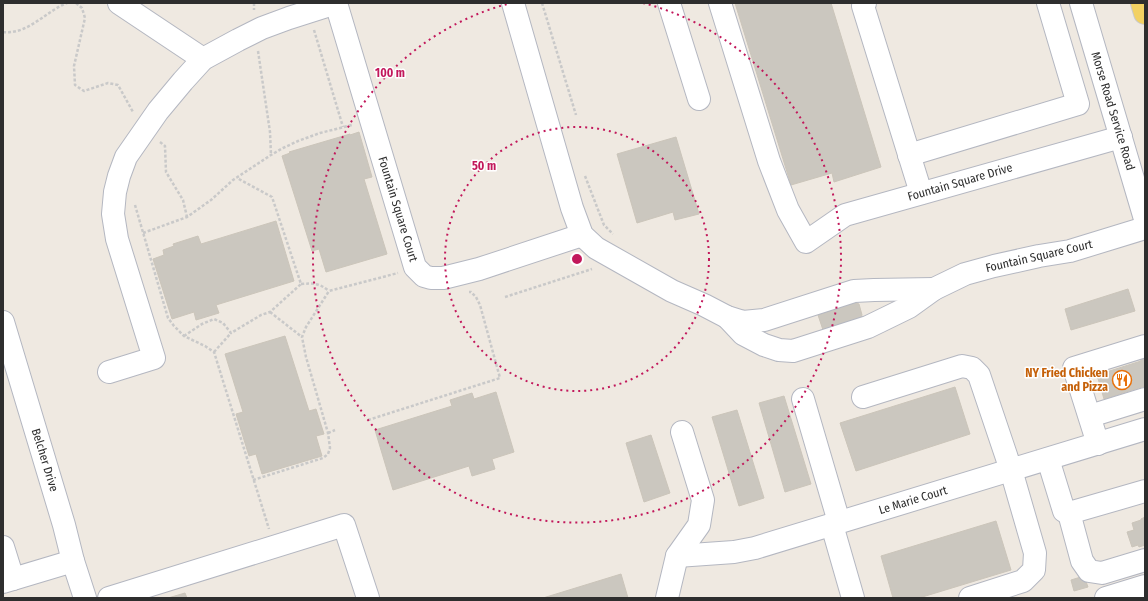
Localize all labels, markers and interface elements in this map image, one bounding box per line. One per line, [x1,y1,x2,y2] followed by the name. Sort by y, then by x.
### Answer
[1088,50,1138,172] street label: Morse Road Service Road
[375,66,405,80] text: 100 m
[375,155,421,263] street label: Fountain Square Court
[472,159,496,173] text: 50 m
[906,160,1014,204] street label: Fountain Square Drive
[984,237,1094,275] street label: Fountain Square Court
[570,252,584,266] centre of rings
[1025,366,1108,394] place label: NY Fried Chicken and Pizza
[1111,369,1133,391] restaurant icon: NY Fried Chicken and Pizza
[29,427,61,493] street label: Belcher Drive
[877,483,949,517] street label: Le Marie Court

